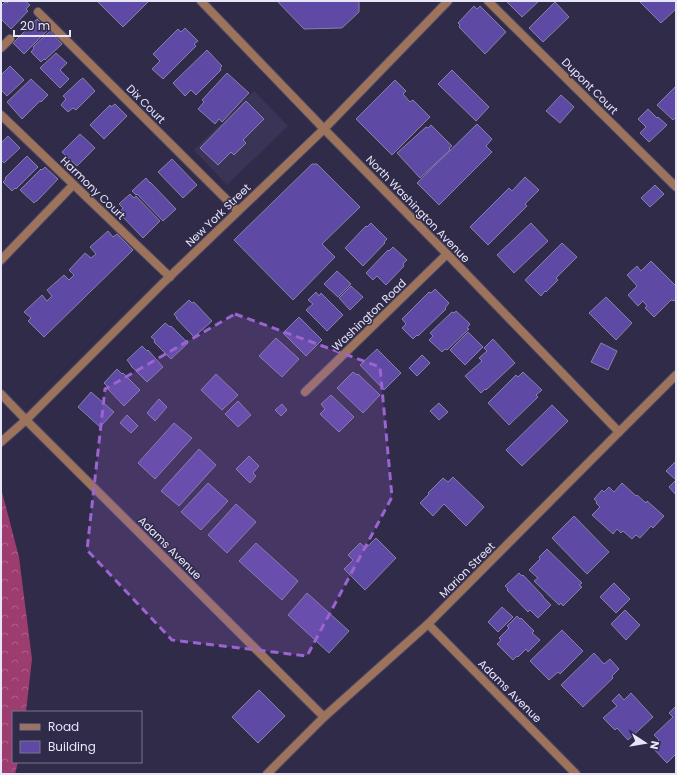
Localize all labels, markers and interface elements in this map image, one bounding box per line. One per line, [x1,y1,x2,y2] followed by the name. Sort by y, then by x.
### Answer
[14,12,70,38] scale bar
[20,17,50,34] text: 20 m
[558,54,622,118] street label: Dupont Court
[123,81,169,127] street label: Dix Court
[362,152,474,266] street label: North Washington Avenue
[57,153,129,223] street label: Harmony Court
[182,180,254,250] street label: New York Street
[328,275,410,355] street label: Washington Road
[135,513,205,583] street label: Adams Avenue
[436,539,498,601] street label: Marion Street
[475,656,545,726] street label: Adams Avenue
[12,711,142,763] legend
[48,718,79,735] text: Road
[625,723,665,763] north arrow
[48,738,96,755] text: Building
[646,739,663,751] text: N

